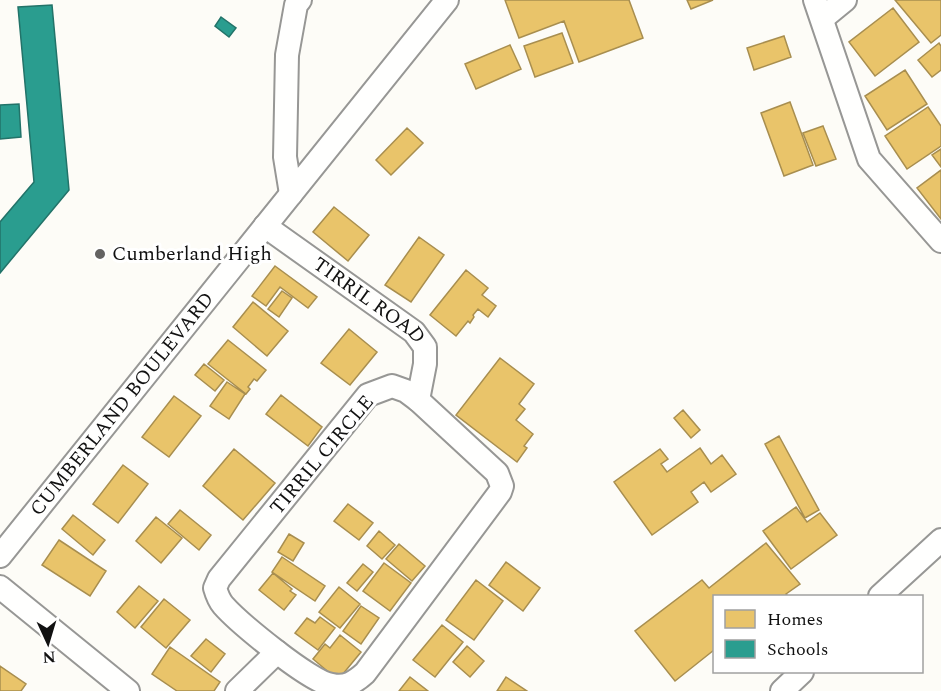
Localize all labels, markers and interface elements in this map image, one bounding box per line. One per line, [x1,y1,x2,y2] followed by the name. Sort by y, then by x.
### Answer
[112,239,272,269] place label: Cumberland High
[93,247,107,261] marker: Cumberland High
[307,250,433,350] street label: TIRRIL ROAD
[23,286,222,523] street label: CUMBERLAND BOULEVARD
[263,388,381,522] street label: TIRRIL CIRCLE
[713,595,923,673] legend
[767,606,823,633] text: Homes
[18,613,78,673] north arrow
[767,636,829,663] text: Schools
[42,645,56,669] text: N

